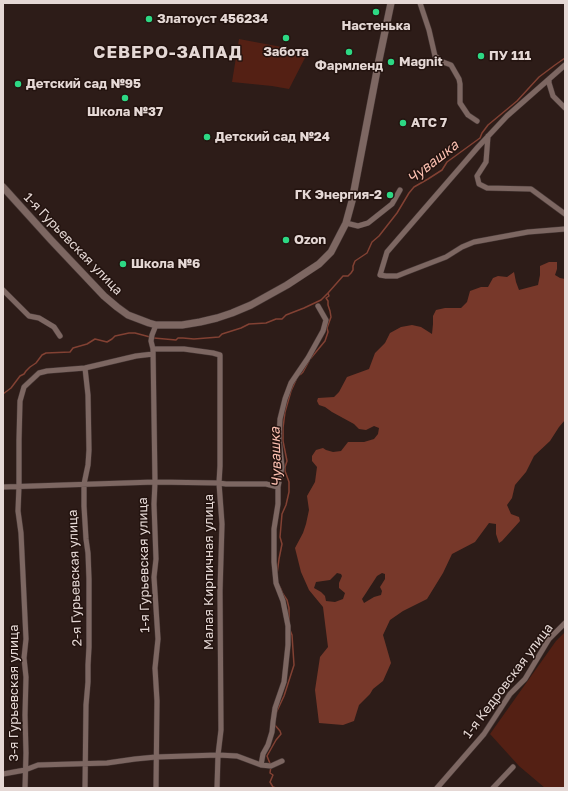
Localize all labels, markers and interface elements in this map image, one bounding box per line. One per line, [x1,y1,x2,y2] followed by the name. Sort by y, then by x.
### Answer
[371,7,381,17] marker: Настенька
[157,11,268,27] place label: Златоуст 456234
[144,14,154,24] marker: Златоуст 456234
[341,18,411,34] place label: Настенька
[281,33,291,43] marker: Забота
[93,43,243,63] district label: СЕВЕРО-ЗАПАД
[263,44,309,60] place label: Забота
[344,47,354,57] marker: Фармленд
[489,48,531,64] place label: ПУ 111
[476,51,486,61] marker: ПУ 111
[399,54,443,70] place label: Magnit
[386,57,396,67] marker: Magnit
[315,58,383,74] place label: Фармленд
[26,76,141,92] place label: Детский сад №95
[13,79,23,89] marker: Детский сад №95
[120,93,130,103] marker: Школа №37
[87,104,163,120] place label: Школа №37
[411,115,447,131] place label: АТС 7
[398,118,408,128] marker: АТС 7
[215,129,330,145] place label: Детский сад №24
[202,132,212,142] marker: Детский сад №24
[404,137,462,187] water label: Чувашка
[295,187,382,203] place label: ГК Энергия-2
[20,190,126,298] street label: 1-я Гурьевская улица
[385,190,395,200] marker: ГК Энергия-2
[294,232,326,248] place label: Ozon
[281,235,291,245] marker: Ozon
[131,256,200,272] place label: Школа №6
[118,259,128,269] marker: Школа №6
[267,427,285,487] water label: Чувашка
[201,494,217,650] street label: Малая Кирпичная улица
[135,497,153,633] street label: 1-я Гурьевская улица
[65,509,85,647] street label: 2-я Гурьевская улица
[460,621,556,741] street label: 1-я Кедровская улица
[6,624,22,762] street label: 3-я Гурьевская улица

